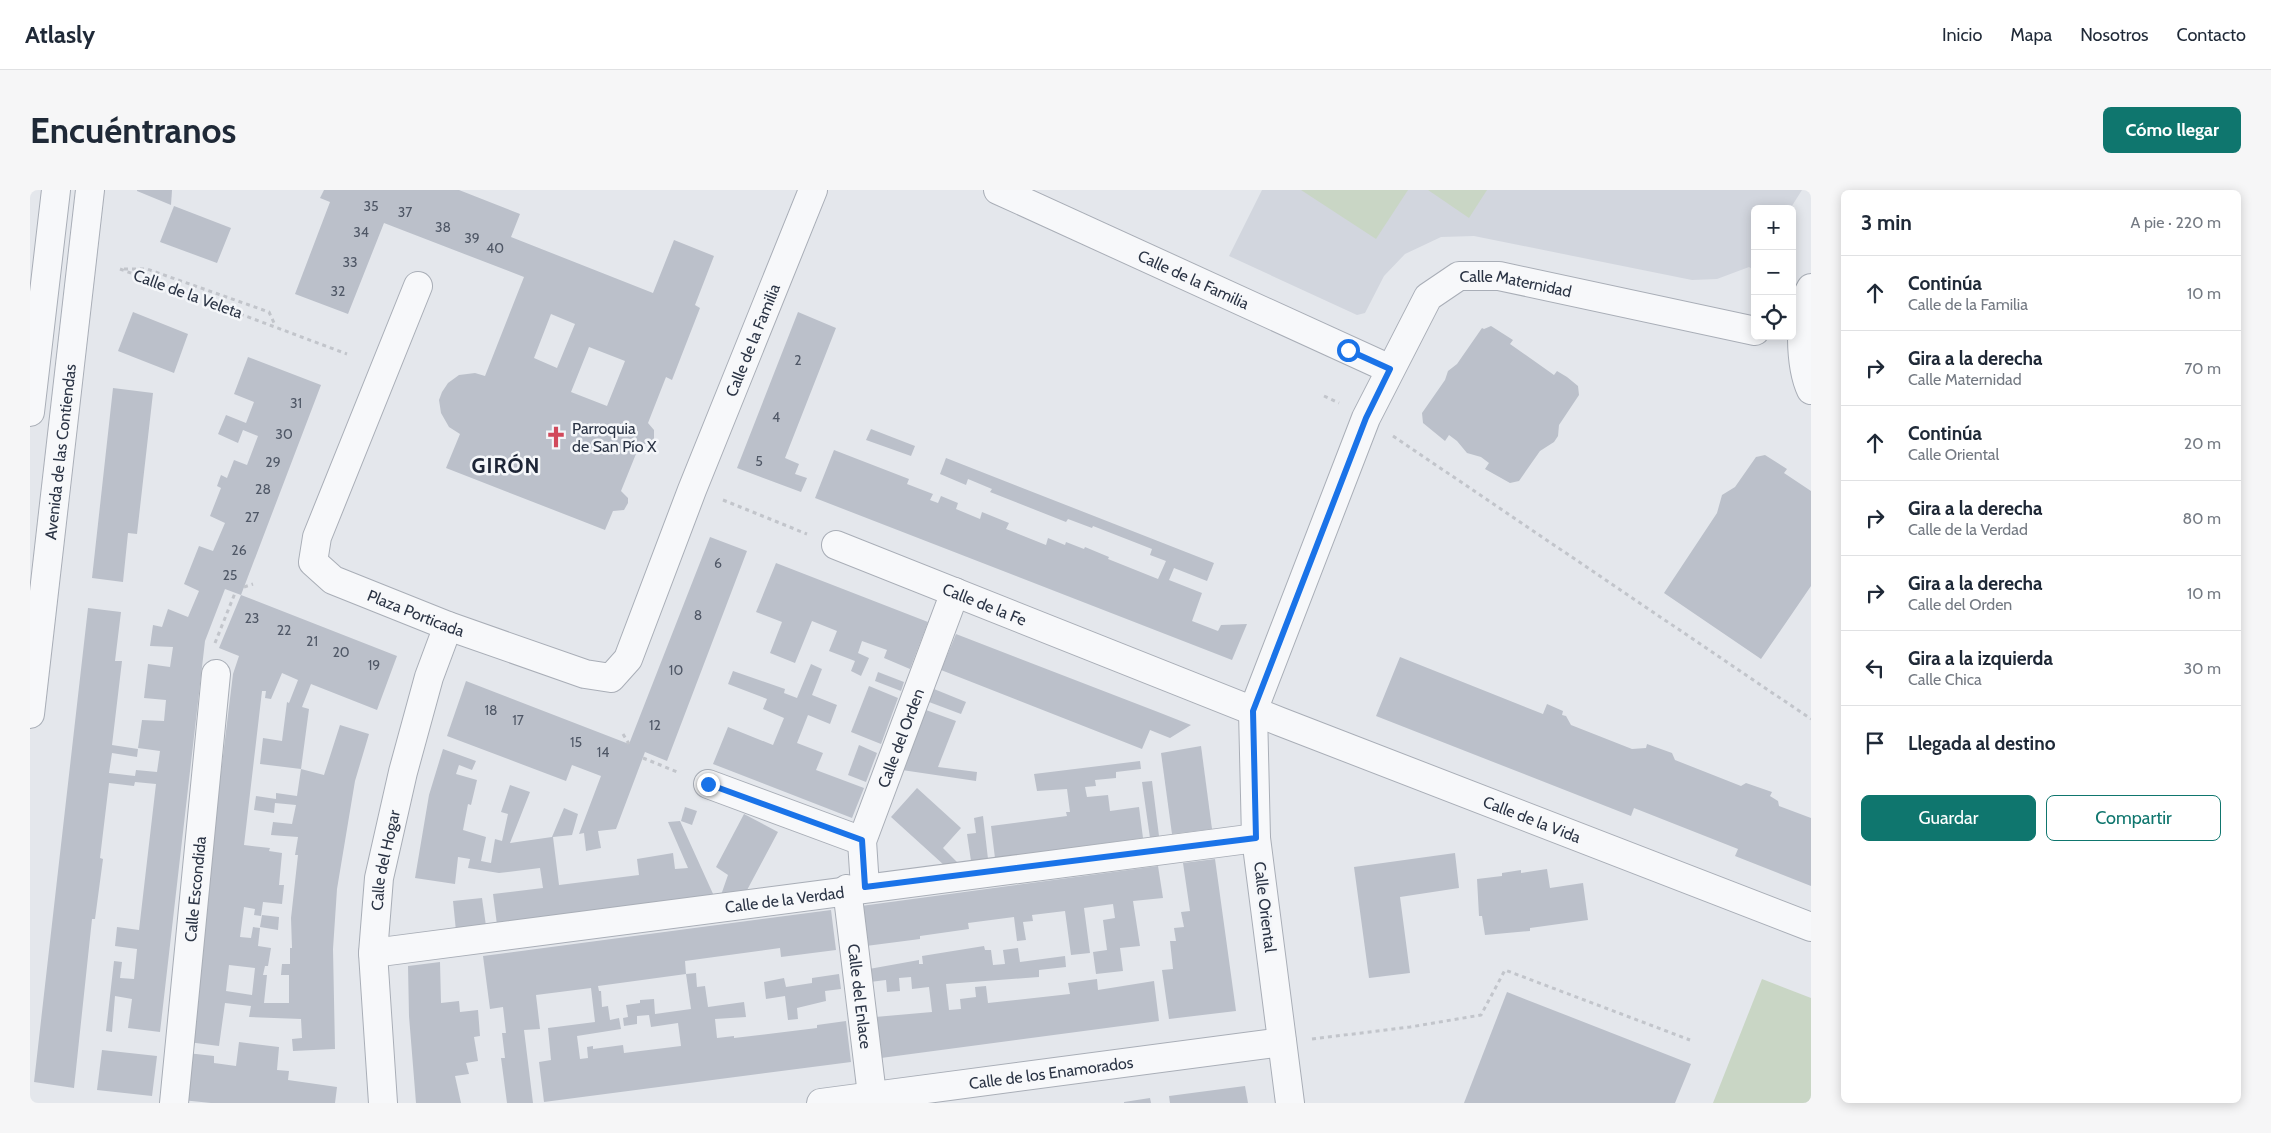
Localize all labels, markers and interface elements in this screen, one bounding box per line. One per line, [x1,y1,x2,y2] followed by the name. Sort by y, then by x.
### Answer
[25,20,95,49] text: Atlasly
[1942,24,1982,46] text: Inicio
[2010,24,2052,46] text: Mapa
[2080,24,2149,46] text: Nosotros
[2177,24,2246,46] text: Contacto
[2103,107,2241,153] button: Cómo llegar
[30,109,236,152] text: Encuéntranos
[363,197,379,215] house number: 35
[398,203,412,221] house number: 37
[1751,205,1796,340] map controls
[1751,205,1796,250] button: +
[1861,210,1912,235] text: 3 min
[2130,213,2221,232] text: A pie · 220 m
[435,218,451,236] house number: 38
[353,223,369,241] house number: 34
[464,229,480,247] house number: 39
[486,239,504,257] house number: 40
[1135,246,1252,313] street label: Calle de la Familia
[1751,250,1796,295] button: −
[342,253,358,271] house number: 33
[131,265,245,323] street label: Calle de la Veleta
[1460,266,1574,301] street label: Calle Maternidad
[1908,272,1982,295] text: Continúa
[1861,279,1889,307] icon: ahead
[721,281,784,399] street label: Calle de la Familia
[331,282,345,300] house number: 32
[2187,284,2221,303] text: 10 m
[1751,295,1796,340] button: locate
[1908,295,2028,314] text: Calle de la Familia
[1337,339,1360,362] route start
[1908,347,2043,370] text: Gira a la derecha
[794,351,802,369] house number: 2
[1861,354,1889,382] icon: right
[2184,359,2221,378] text: 70 m
[41,363,80,541] street label: Avenida de las Contiendas
[1908,370,2022,389] text: Calle Maternidad
[290,394,302,412] house number: 31
[772,408,780,426] house number: 4
[572,419,657,456] place label: Parroquia de San Pío X
[1908,422,1982,445] text: Continúa
[543,424,569,450] church icon: Parroquia de San Pío X
[275,425,293,443] house number: 30
[1861,429,1889,457] icon: ahead
[2184,434,2221,453] text: 20 m
[1908,445,1999,464] text: Calle Oriental
[755,452,763,470] house number: 5
[265,453,281,471] house number: 29
[472,453,540,478] district label: GIRÓN
[255,480,271,498] house number: 28
[1908,497,2043,520] text: Gira a la derecha
[1861,504,1889,532] icon: right
[245,508,259,526] house number: 27
[2183,509,2221,528] text: 80 m
[1908,520,2028,539] text: Calle de la Verdad
[231,541,247,559] house number: 26
[714,554,722,572] house number: 6
[223,566,237,584] house number: 25
[1908,572,2043,595] text: Gira a la derecha
[940,579,1029,629] street label: Calle de la Fe
[1861,579,1889,607] icon: right
[2187,584,2221,603] text: 10 m
[365,585,467,641] street label: Plaza Porticada
[1908,595,2012,614] text: Calle del Orden
[694,606,702,624] house number: 8
[245,609,259,627] house number: 23
[277,621,291,639] house number: 22
[306,632,318,650] house number: 21
[332,643,350,661] house number: 20
[1908,647,2053,670] text: Gira a la izquierda
[1861,654,1889,682] icon: left
[368,656,380,674] house number: 19
[2184,659,2221,678] text: 30 m
[669,661,683,679] house number: 10
[1908,670,1982,689] text: Calle Chica
[873,686,928,790] street label: Calle del Orden
[484,701,498,719] house number: 18
[512,711,524,729] house number: 17
[649,716,661,734] house number: 12
[1861,729,1889,757] icon: arrive
[1908,732,2055,755] text: Llegada al destino
[570,733,582,751] house number: 15
[597,743,609,761] house number: 14
[697,773,720,796] route end
[1480,792,1584,847] street label: Calle de la Vida
[1861,795,2036,841] button: Guardar
[2046,795,2221,841] button: Compartir
[367,807,404,911] street label: Calle del Hogar
[180,835,210,943] street label: Calle Escondida
[1250,861,1280,954] street label: Calle Oriental
[724,882,845,917] street label: Calle de la Verdad
[844,943,876,1050] street label: Calle del Enlace
[968,1052,1135,1093] street label: Calle de los Enamorados

